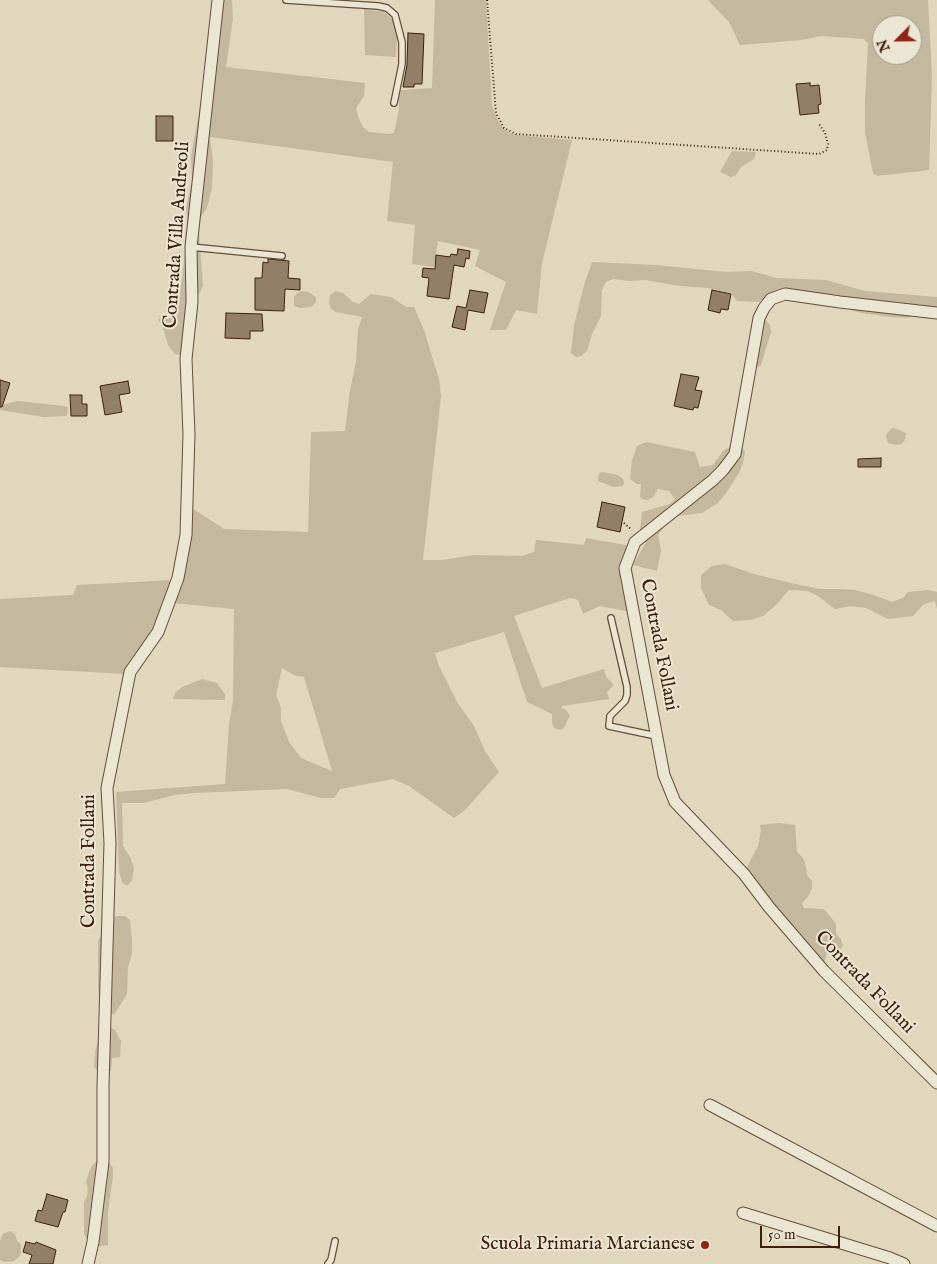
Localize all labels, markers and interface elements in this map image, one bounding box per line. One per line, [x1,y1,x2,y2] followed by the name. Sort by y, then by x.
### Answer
[872,15,922,65] north arrow
[873,36,895,55] text: N
[160,141,196,329] street label: Contrada Villa Andreoli
[634,577,682,713] street label: Contrada Follani
[79,794,101,928] street label: Contrada Follani
[809,927,919,1039] street label: Contrada Follani
[762,1216,842,1248] scale bar
[768,1225,796,1244] text: 50 m
[480,1234,695,1256] place label: Scuola Primaria Marcianese
[699,1239,711,1251] marker: Scuola Primaria Marcianese

